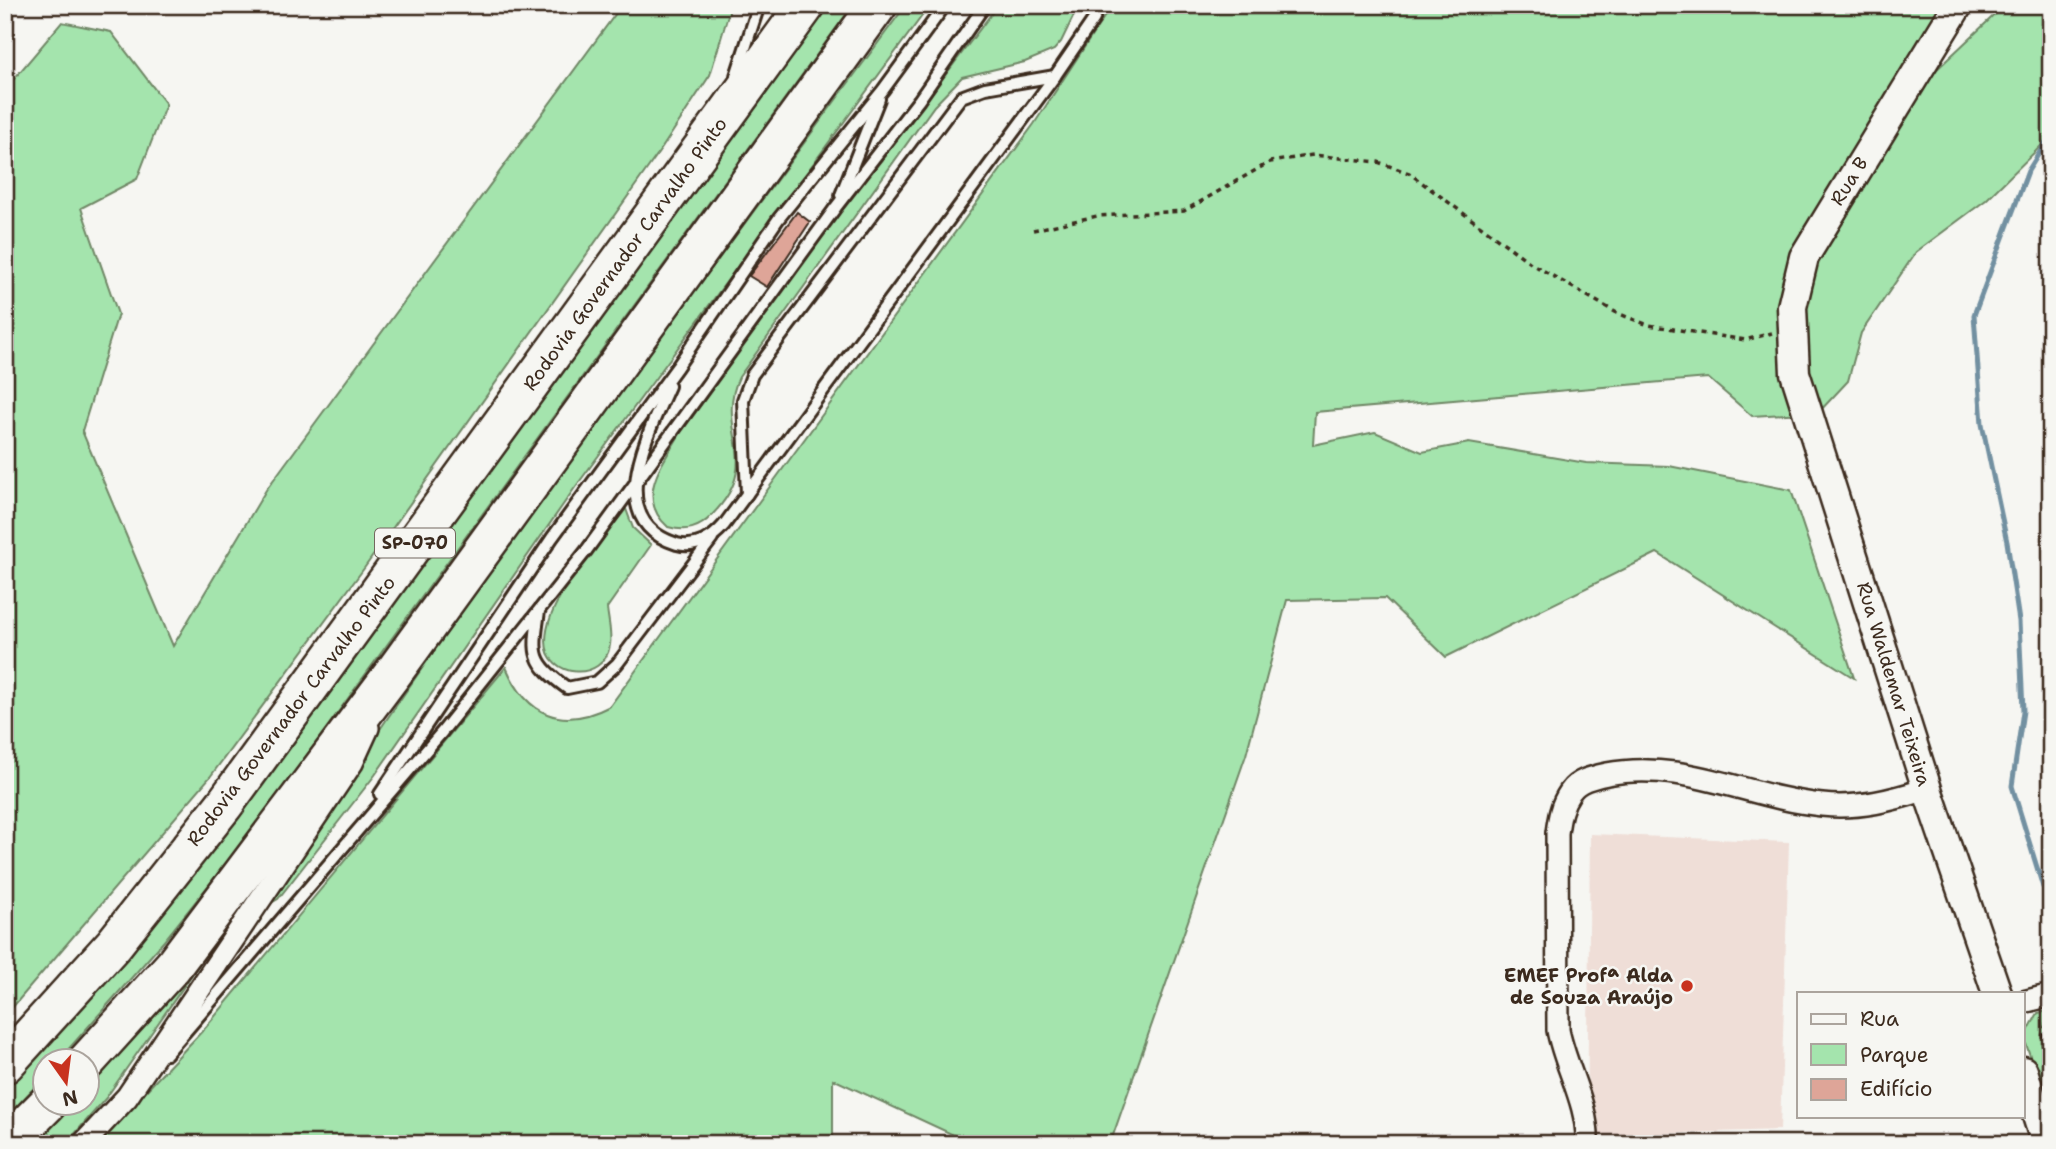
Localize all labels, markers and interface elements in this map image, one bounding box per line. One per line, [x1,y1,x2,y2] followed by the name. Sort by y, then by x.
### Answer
[517,112,733,396] street label: Rodovia Governador Carvalho Pinto
[1824,152,1874,210] street label: Rua B
[375,528,455,558] road number: SP-070
[181,571,401,851] street label: Rodovia Governador Carvalho Pinto
[1851,579,1937,789] street label: Rua Waldemar Teixeira
[1504,963,1673,1010] place label: EMEF Profª Alda de Souza Araújo
[1679,978,1695,994] marker: EMEF Profª Alda de Souza Araújo
[1797,992,2024,1118] legend
[1860,1005,1899,1033] text: Rua
[1860,1041,1929,1069] text: Parque
[32,1048,102,1118] north arrow
[1860,1075,1932,1103] text: Edifício
[60,1084,80,1112] text: N

